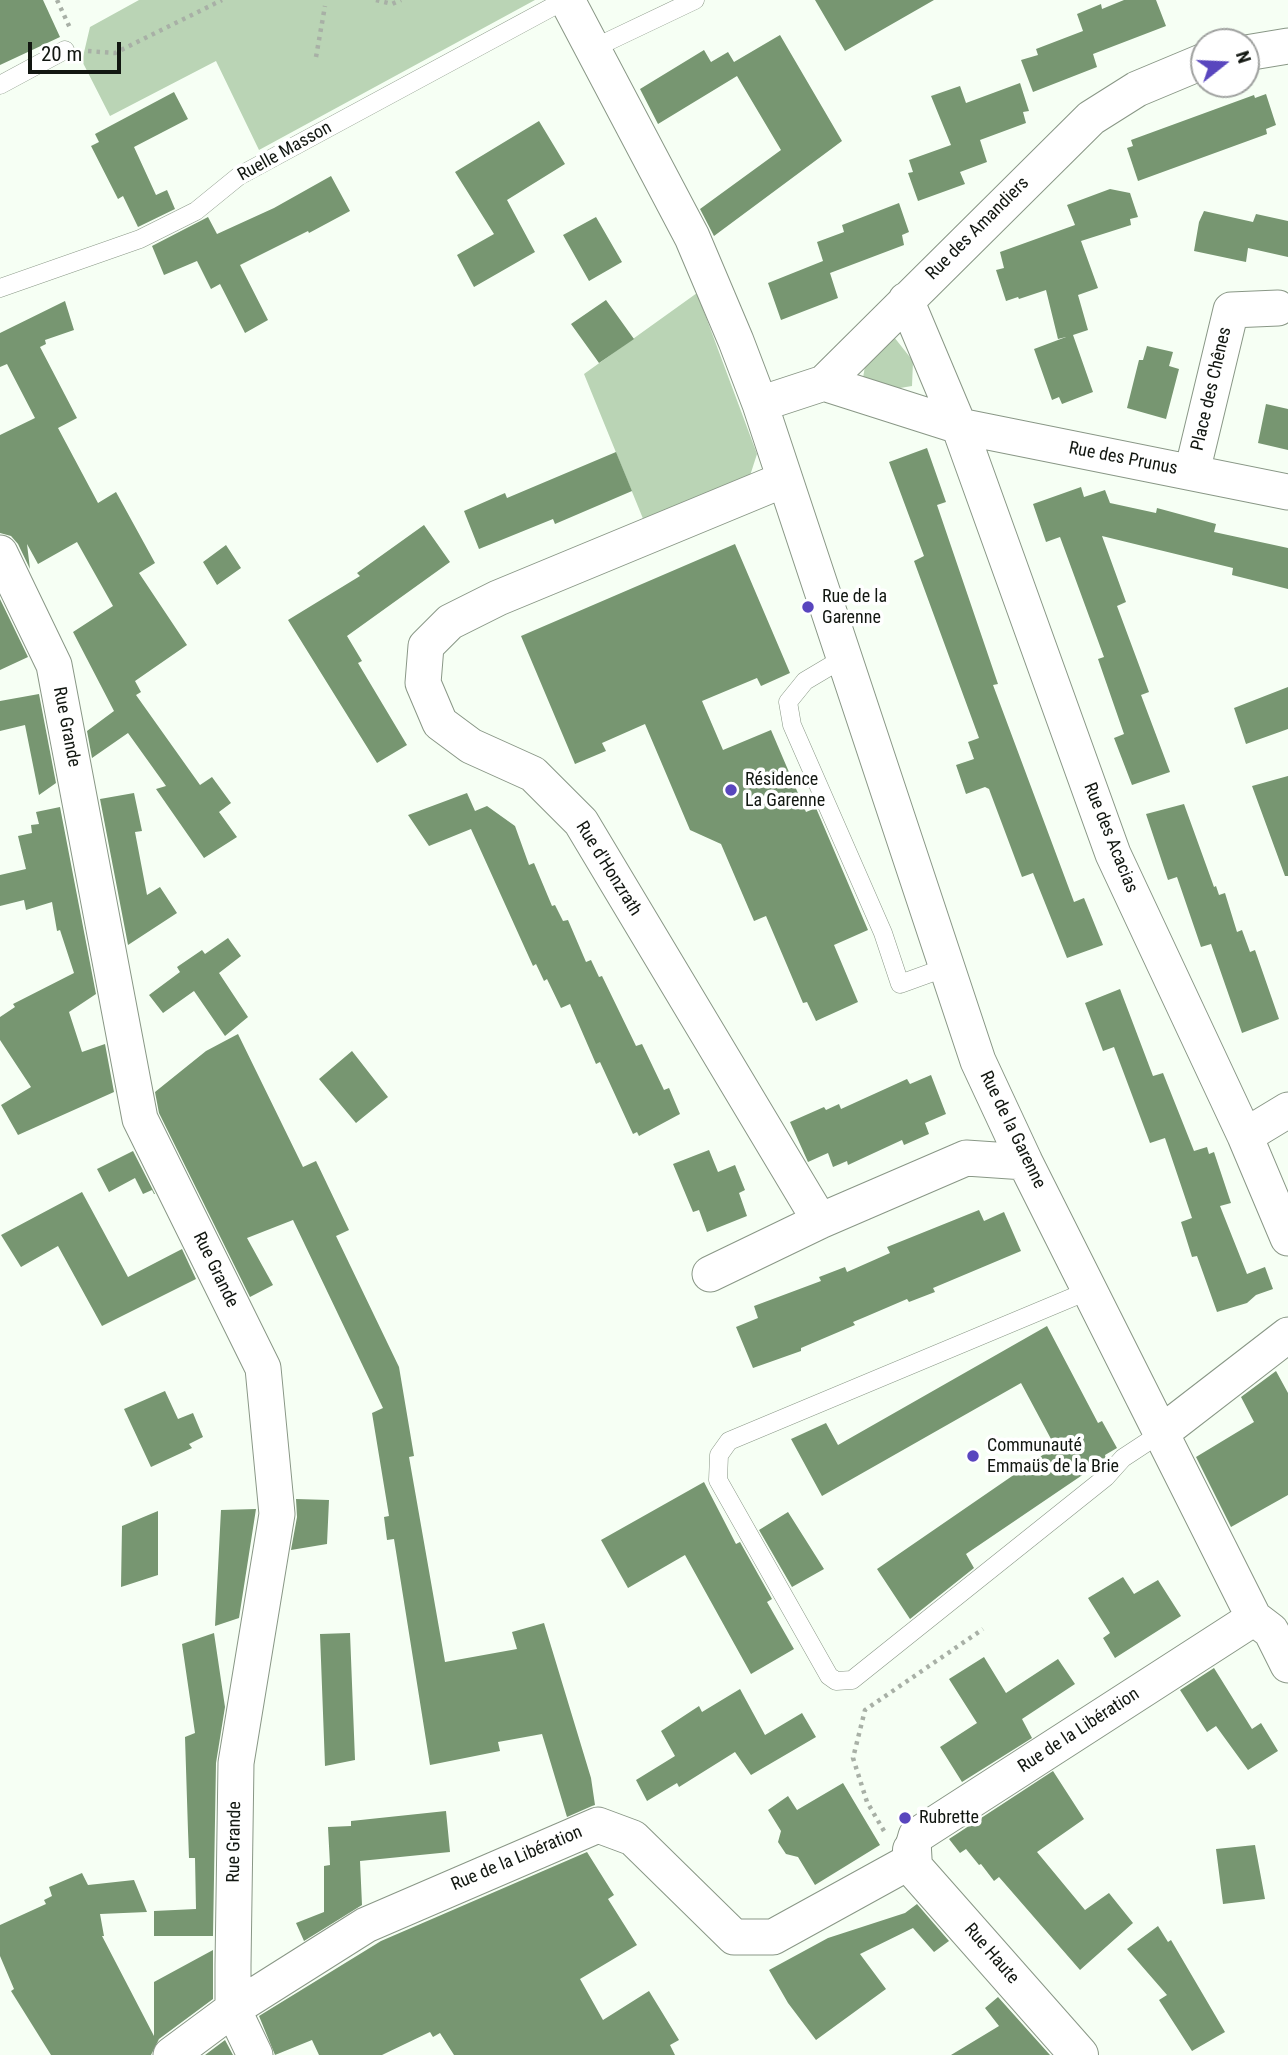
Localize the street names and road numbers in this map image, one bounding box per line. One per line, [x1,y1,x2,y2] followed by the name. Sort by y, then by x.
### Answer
[234,117,336,187] street label: Ruelle Masson
[922,173,1034,285] street label: Rue des Amandiers
[1187,325,1237,453] street label: Place des Chênes
[1067,438,1179,480] street label: Rue des Prunus
[48,685,84,769] street label: Rue Grande
[1078,780,1142,896] street label: Rue des Acacias
[570,818,646,920] street label: Rue d'Honzrath
[974,1068,1050,1192] street label: Rue de la Garenne
[187,1229,243,1311] street label: Rue Grande
[1014,1684,1144,1778] street label: Rue de la Libération
[223,1801,247,1883] street label: Rue Grande
[448,1822,586,1896] street label: Rue de la Libération
[959,1919,1023,1989] street label: Rue Haute

